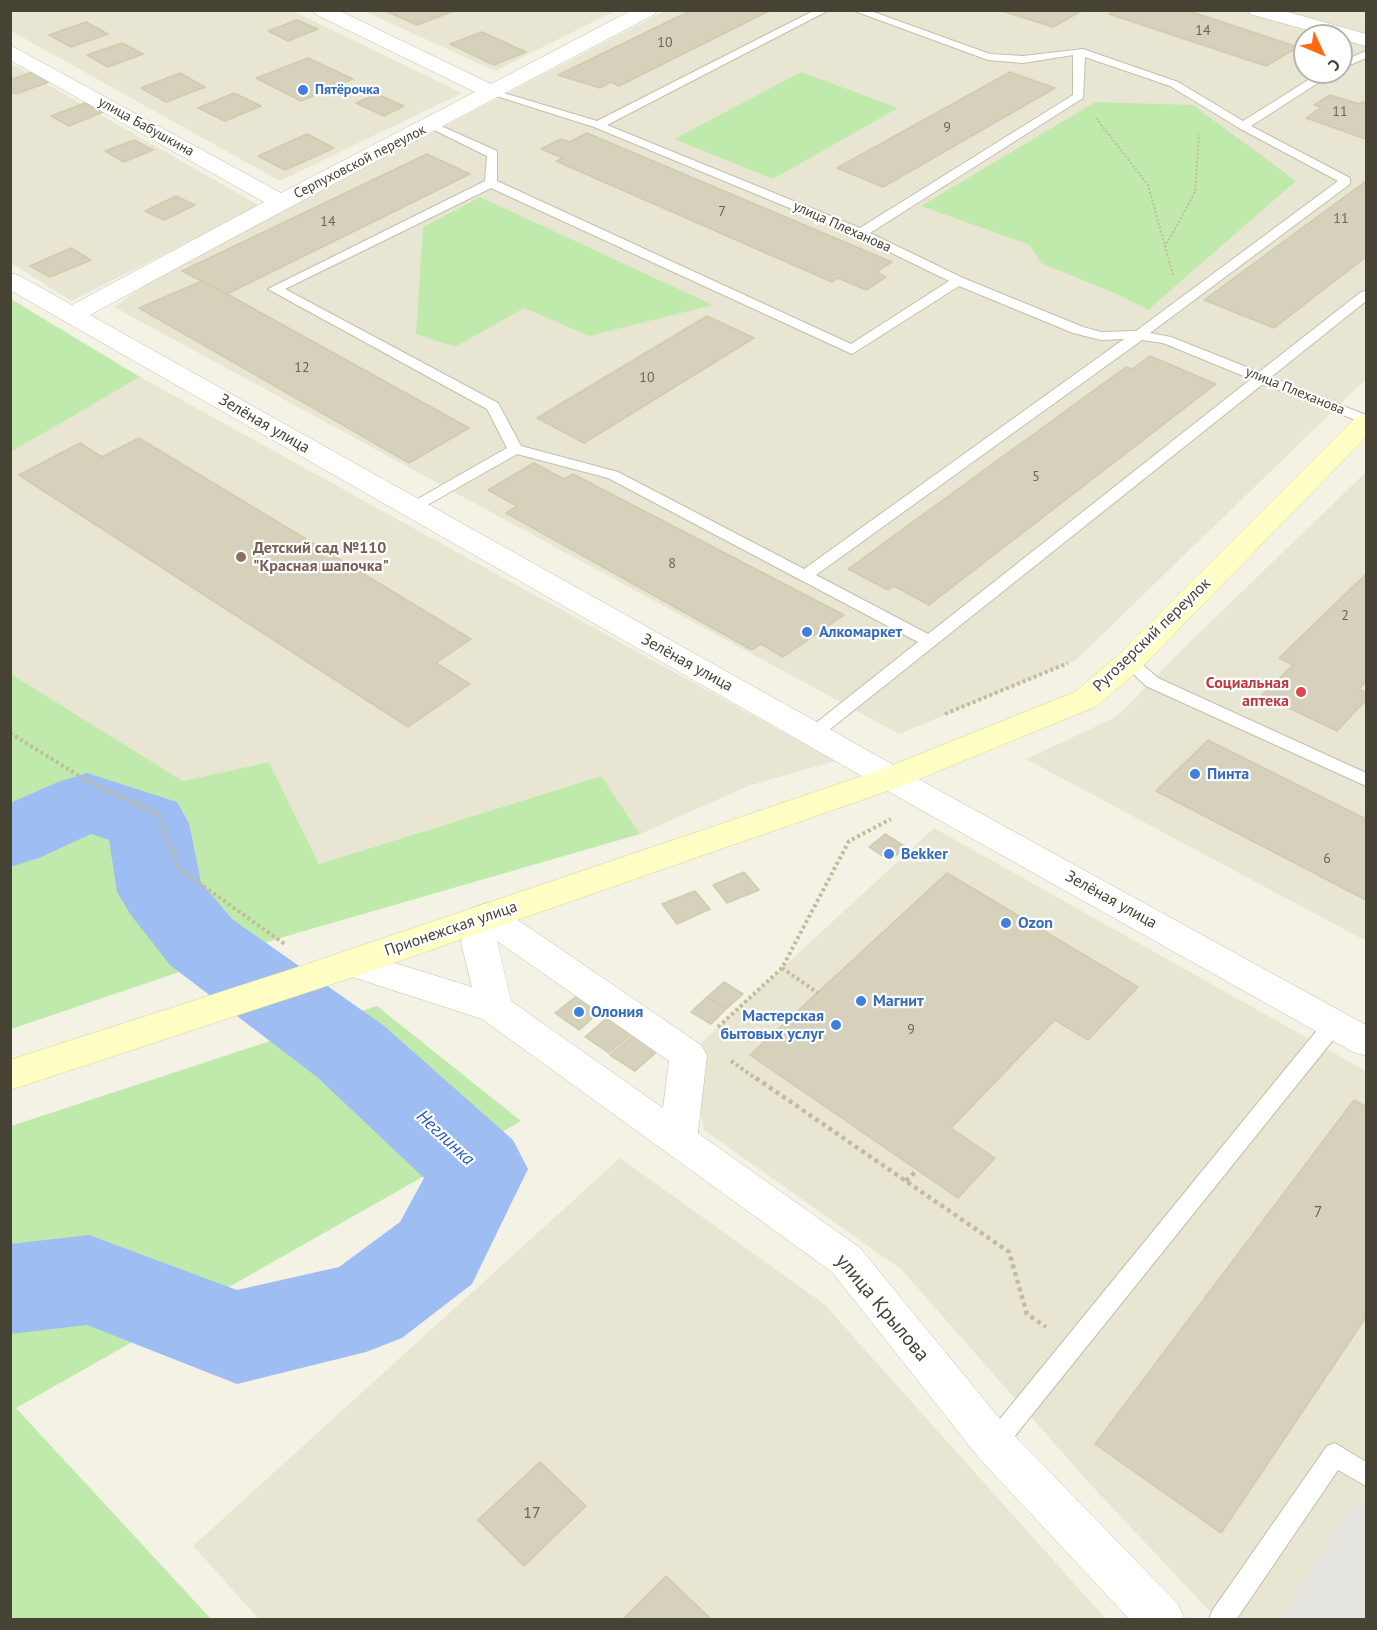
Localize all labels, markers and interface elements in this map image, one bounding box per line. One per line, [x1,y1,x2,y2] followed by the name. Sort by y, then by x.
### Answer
[1195,23,1211,39] house number: 14
[1293,24,1353,84] north arrow
[657,35,673,51] house number: 10
[1324,55,1345,75] text: С
[315,82,380,98] place label: Пятёрочка
[296,83,310,97] marker: Пятёрочка
[95,94,197,160] street label: улица Бабушкина
[1332,104,1348,120] house number: 11
[943,120,951,136] house number: 9
[291,121,429,203] street label: Серпуховской переулок
[790,198,894,256] street label: улица Плеханова
[718,204,726,220] house number: 7
[1333,211,1349,227] house number: 11
[320,214,336,230] house number: 14
[294,360,310,376] house number: 12
[1243,363,1347,419] street label: улица Плеханова
[639,370,655,386] house number: 10
[215,390,313,458] street label: Зелёная улица
[1032,469,1040,485] house number: 5
[253,538,389,576] place label: Детский сад №110 "Красная шапочка"
[234,550,248,564] marker: Детский сад №110 "Красная шапочка"
[668,556,676,572] house number: 8
[1089,574,1215,696] street label: Ругозерский переулок
[1341,608,1349,624] house number: 2
[819,622,902,642] place label: Алкомаркет
[800,625,814,639] marker: Алкомаркет
[638,630,736,696] street label: Зелёная улица
[1206,673,1289,711] place label: Социальная аптека
[1294,685,1308,699] marker: Социальная аптека
[1207,764,1249,784] place label: Пинта
[1188,767,1202,781] marker: Пинта
[901,844,948,864] place label: Bekker
[882,847,896,861] marker: Bekker
[1323,851,1331,867] house number: 6
[1062,867,1160,933] street label: Зелёная улица
[382,897,520,961] street label: Прионежская улица
[1018,913,1053,933] place label: Ozon
[999,916,1013,930] marker: Ozon
[873,991,924,1011] place label: Магнит
[854,994,868,1008] marker: Магнит
[591,1002,643,1022] place label: Олония
[572,1005,586,1019] marker: Олония
[721,1006,824,1044] place label: Мастерская бытовых услуг
[829,1018,843,1032] marker: Мастерская бытовых услуг
[907,1022,915,1038] house number: 9
[412,1106,478,1170] water label: Неглинка
[1314,1202,1322,1222] house number: 7
[830,1249,934,1367] street label: улица Крылова
[523,1503,541,1523] house number: 17

